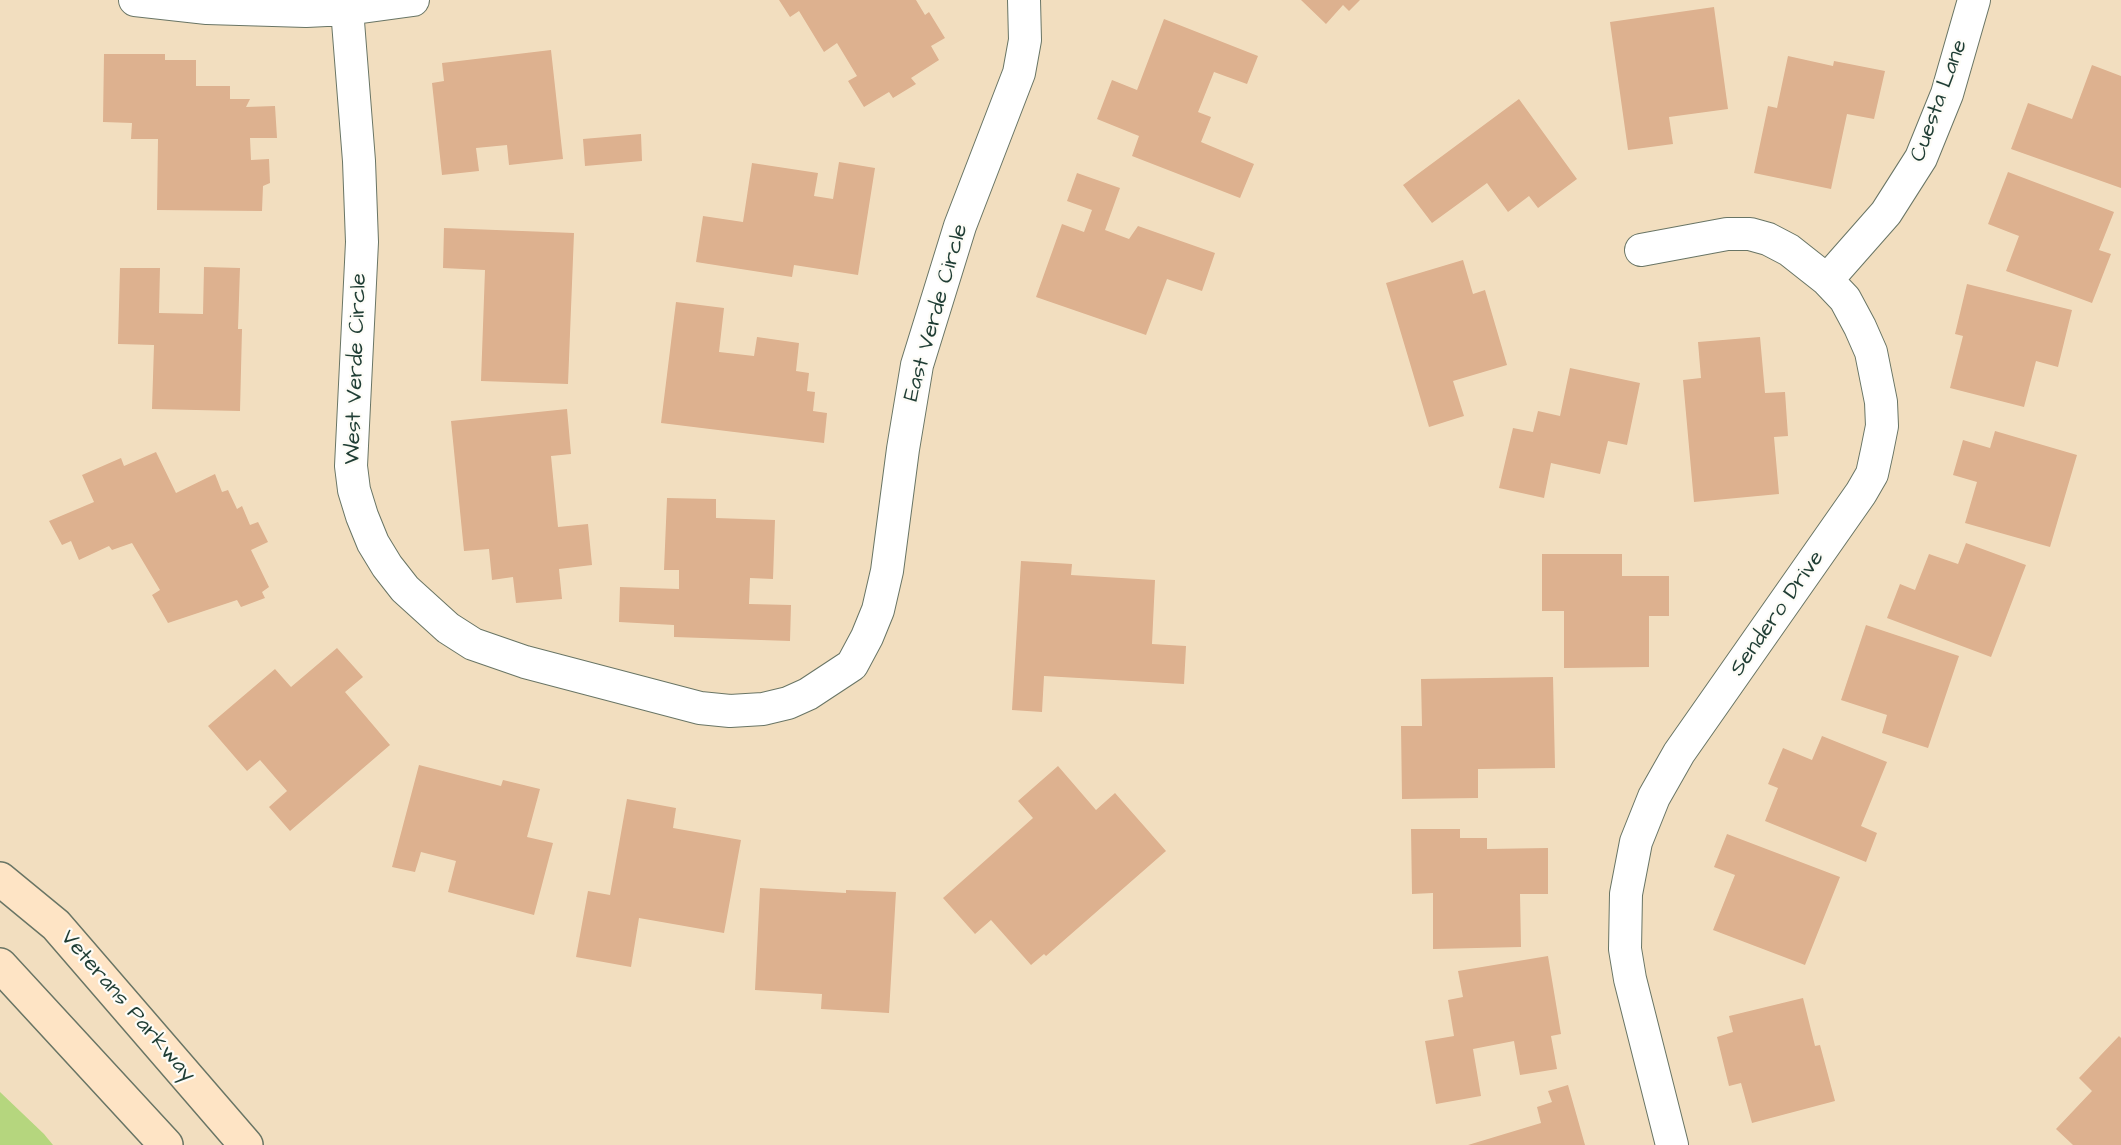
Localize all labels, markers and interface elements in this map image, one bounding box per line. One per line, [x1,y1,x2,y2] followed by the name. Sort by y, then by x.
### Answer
[1906,36,1974,166] street label: Cuesta Lane
[899,221,975,405] street label: East Verde Circle
[340,273,374,465] street label: West Verde Circle
[1725,546,1831,682] street label: Sendero Drive
[54,926,200,1088] street label: Veterans Parkway

